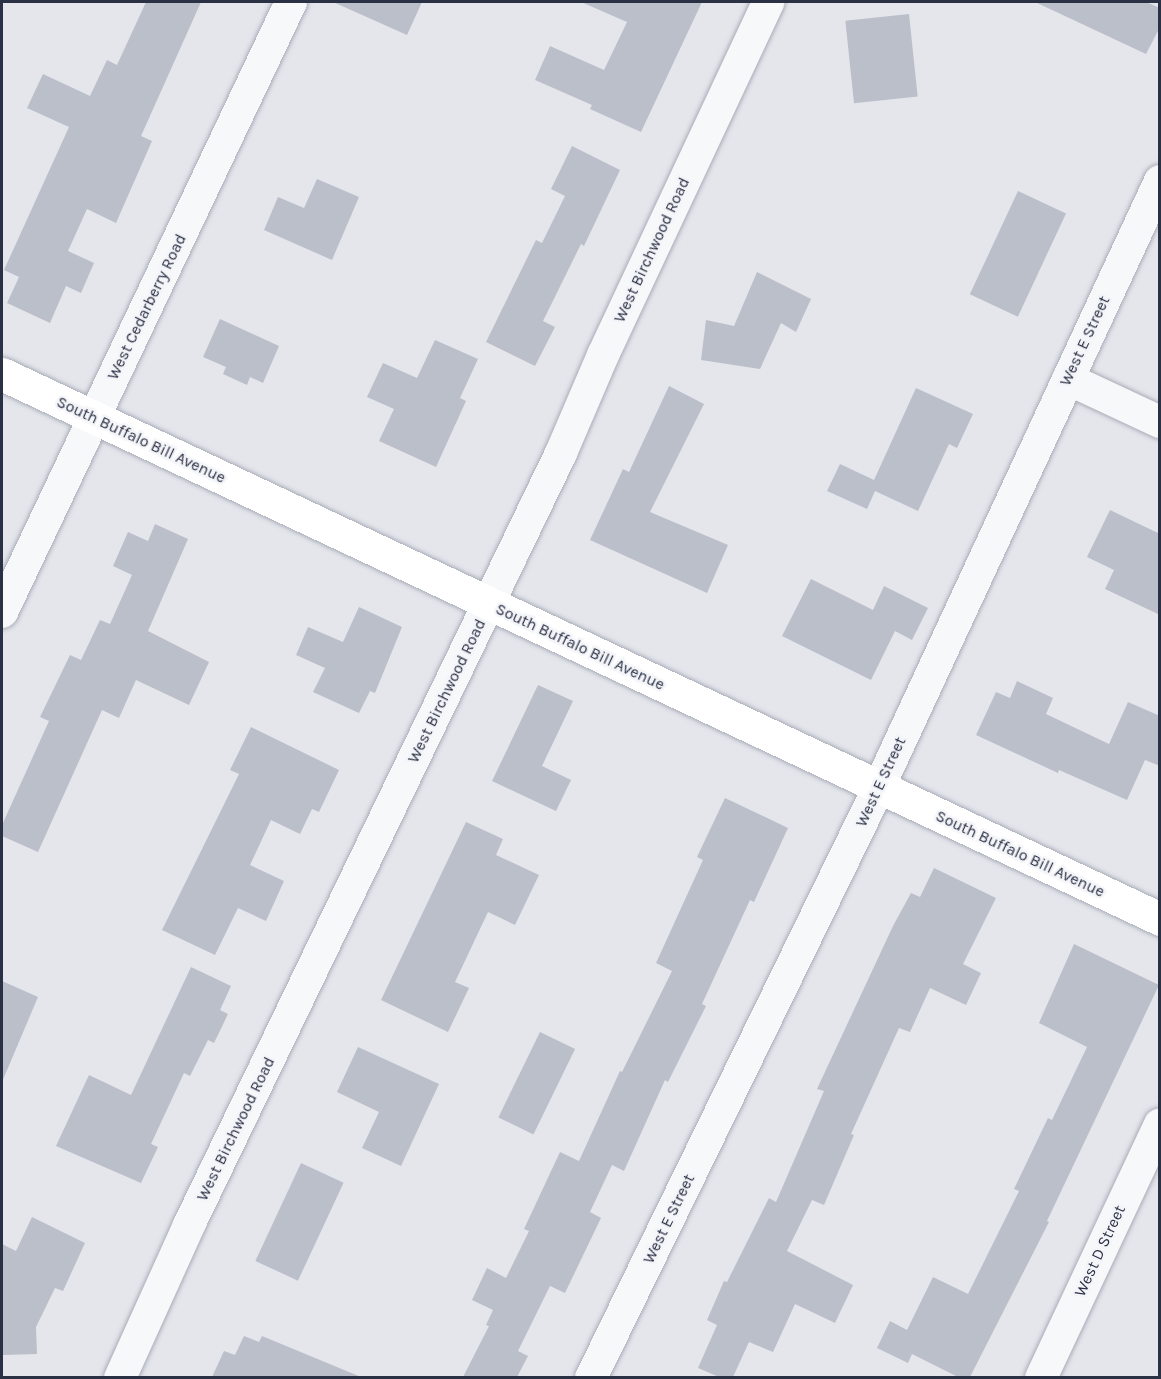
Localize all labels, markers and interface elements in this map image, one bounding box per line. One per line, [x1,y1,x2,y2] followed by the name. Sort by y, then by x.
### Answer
[610,174,694,326] street label: West Birchwood Road
[103,231,191,383] street label: West Cedarberry Road
[1056,293,1114,389] street label: West E Street
[54,392,228,488] street label: South Buffalo Bill Avenue
[493,599,667,695] street label: South Buffalo Bill Avenue
[404,616,490,766] street label: West Birchwood Road
[852,734,910,830] street label: West E Street
[933,806,1107,902] street label: South Buffalo Bill Avenue
[193,1054,279,1204] street label: West Birchwood Road
[639,1171,699,1267] street label: West E Street
[1070,1202,1130,1300] street label: West D Street

